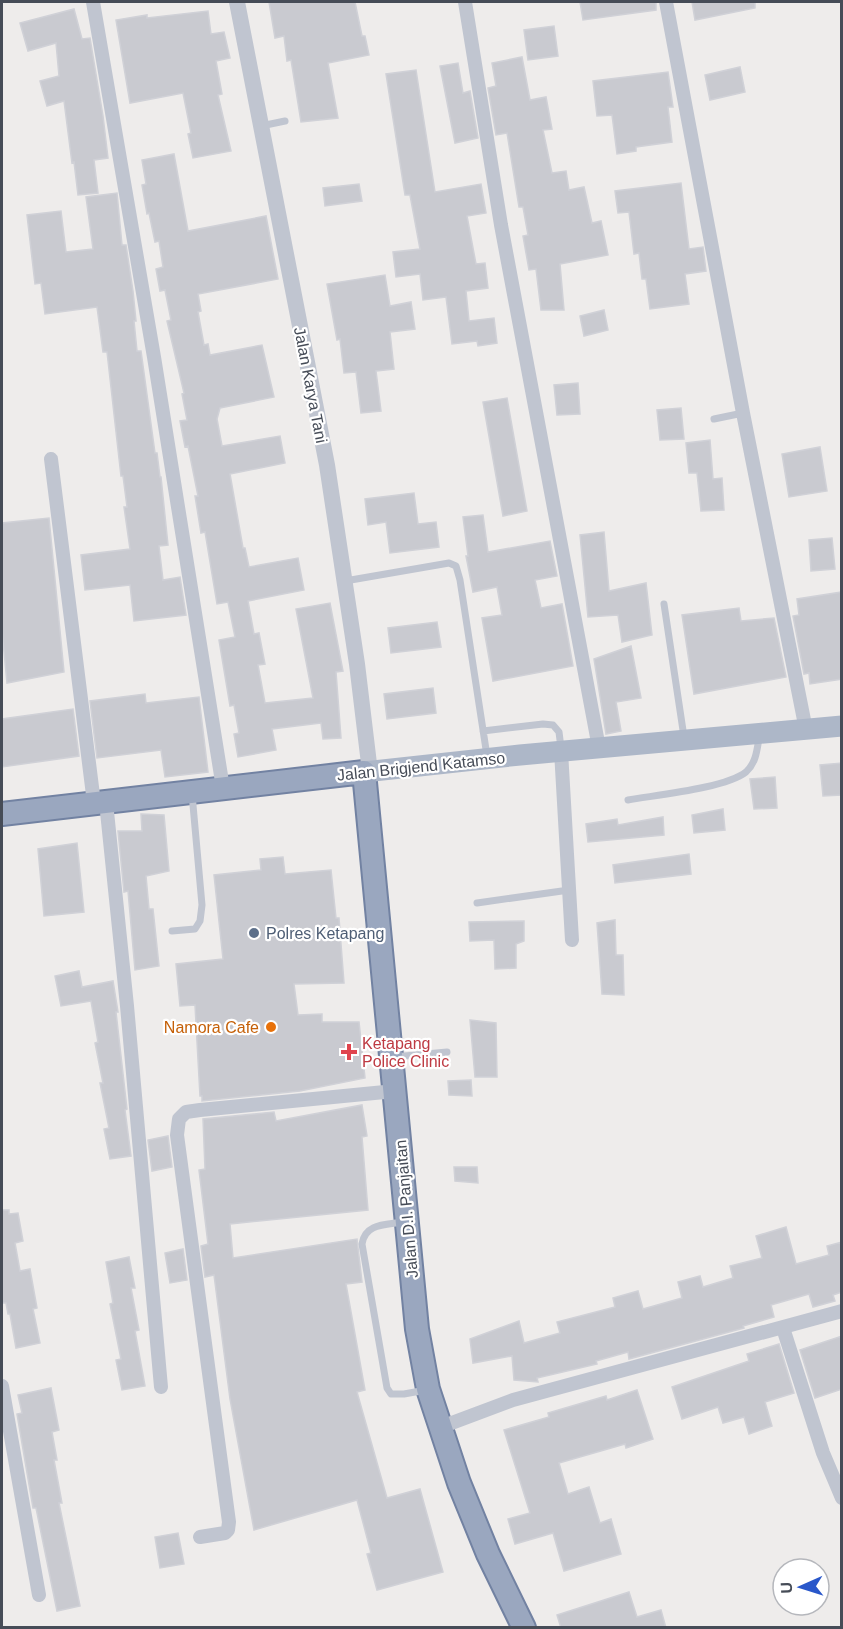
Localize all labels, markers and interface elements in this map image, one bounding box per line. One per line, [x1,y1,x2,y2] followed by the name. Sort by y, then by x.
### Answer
[291,326,330,445] street label: Jalan Karya Tani
[336,749,506,784] street label: Jalan Brigjend Katamso
[266,925,384,942] place label: Polres Ketapang
[247,926,261,940] marker: Polres Ketapang
[164,1019,259,1036] place label: Namora Cafe
[264,1020,278,1034] marker: Namora Cafe
[362,1035,449,1070] place label: Ketapang Police Clinic
[340,1043,358,1061] marker: Ketapang Police Clinic
[392,1139,421,1279] street label: Jalan D.I. Panjaitan
[771,1557,831,1617] north arrow
[778,1582,795,1594] text: U

